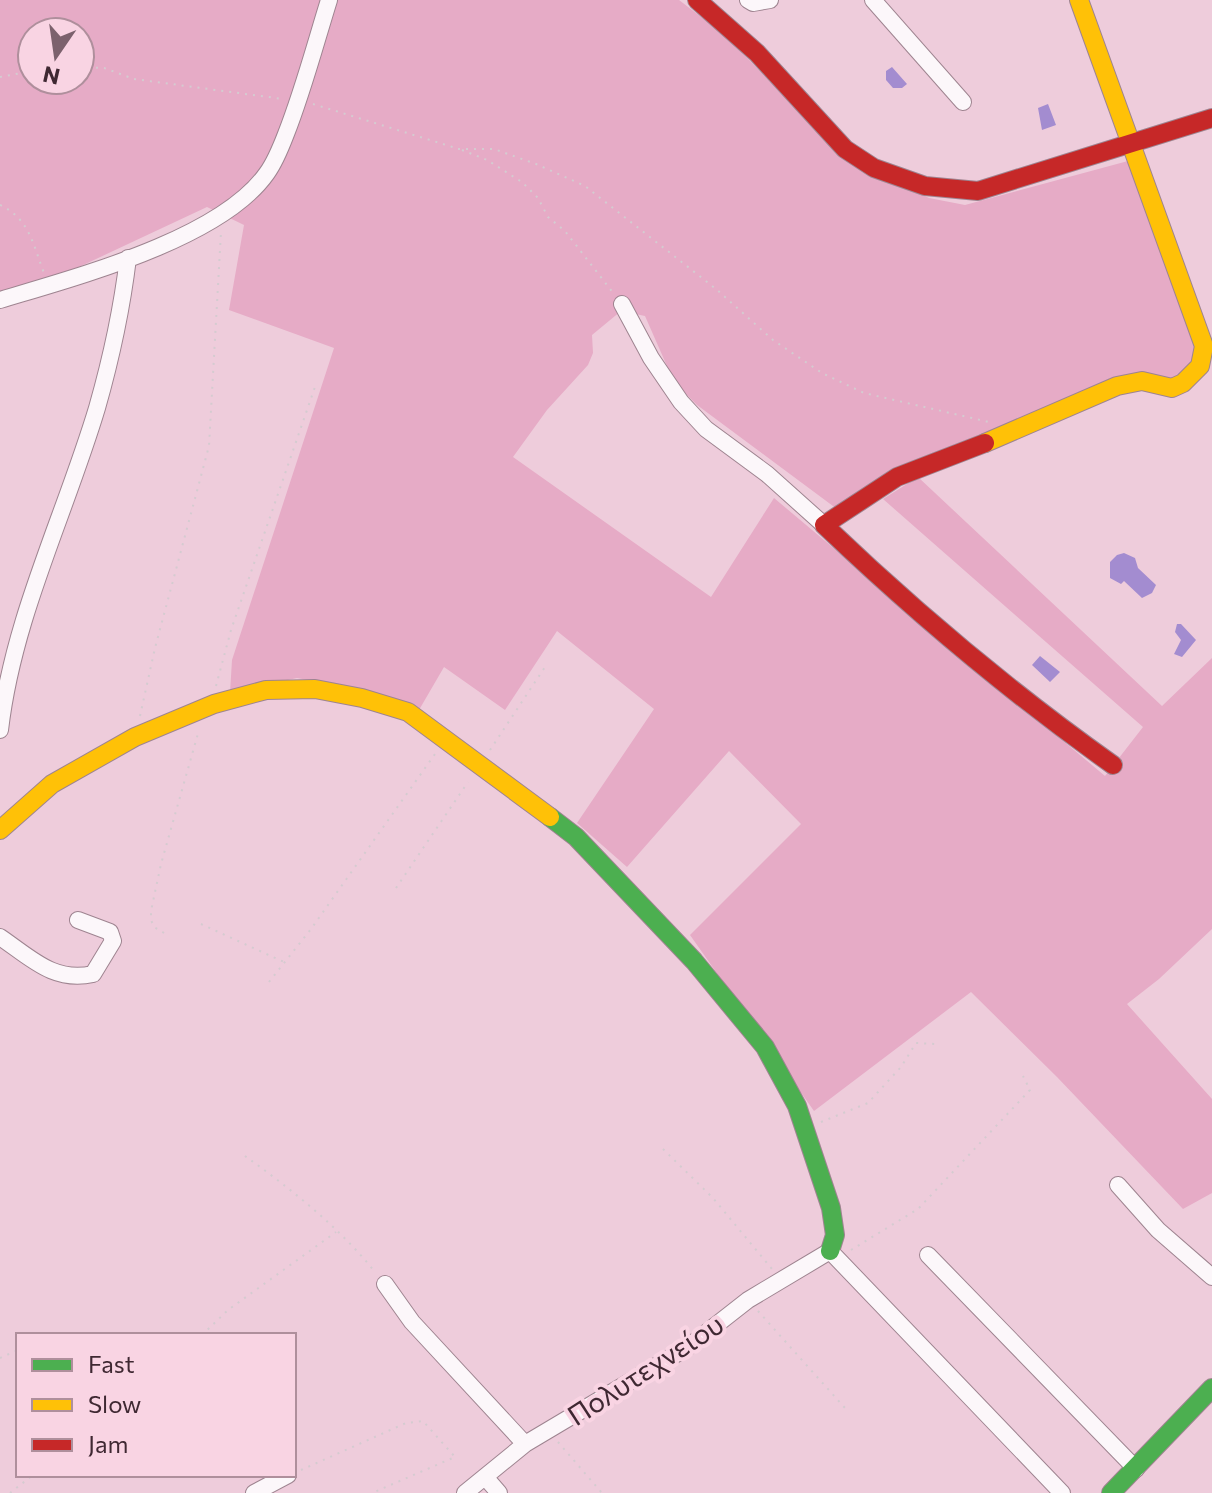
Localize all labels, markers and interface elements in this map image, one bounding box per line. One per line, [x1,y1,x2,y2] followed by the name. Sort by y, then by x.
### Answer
[16,16,96,96] north arrow
[40,61,62,91] text: N
[561,1306,729,1432] street label: Πολυτεχνείου
[16,1333,296,1477] legend
[88,1349,135,1378] text: Fast
[88,1389,141,1418] text: Slow
[88,1429,128,1458] text: Jam

